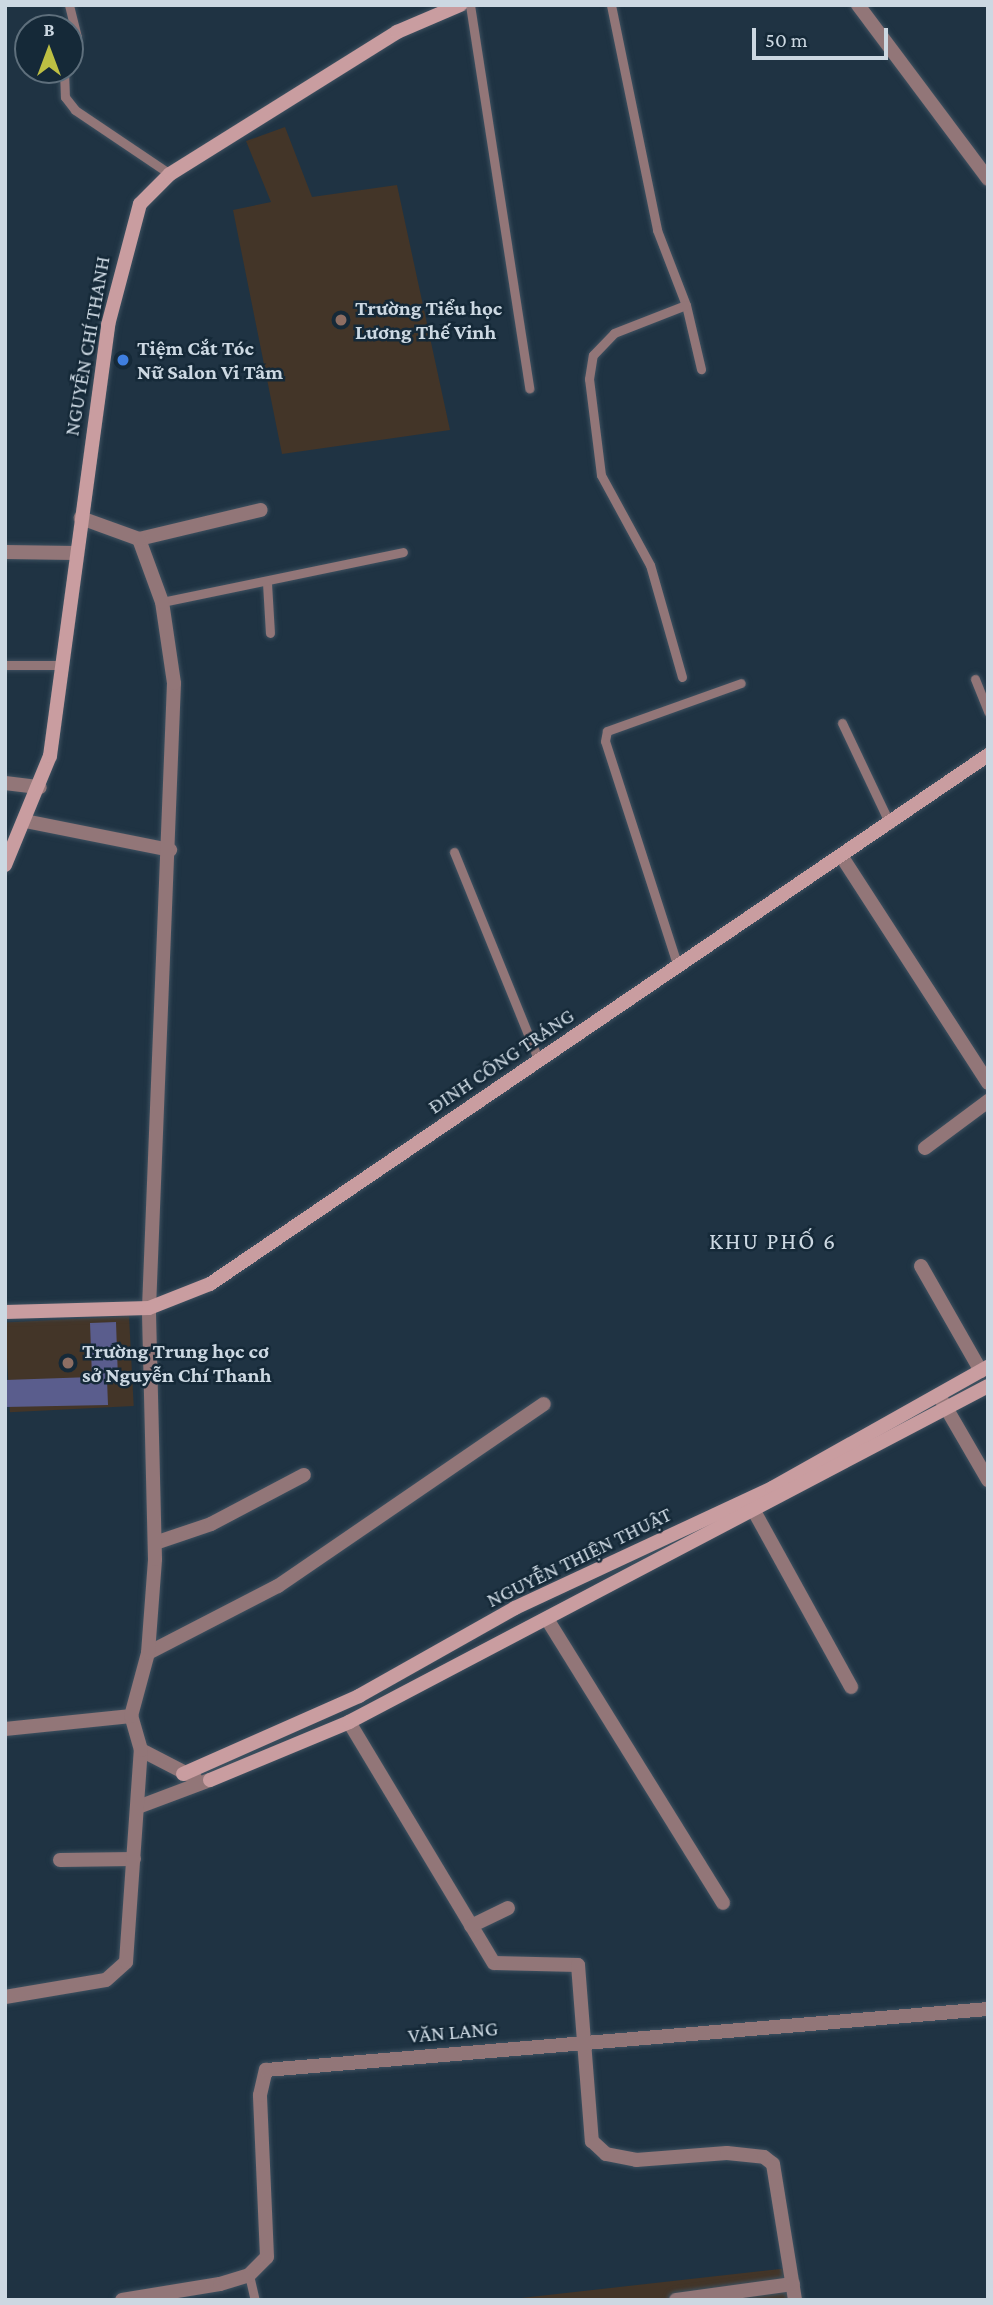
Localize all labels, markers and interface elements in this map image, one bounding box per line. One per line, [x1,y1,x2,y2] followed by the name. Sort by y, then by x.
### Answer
[14,14,84,84] north arrow
[755,14,892,58] scale bar
[43,19,55,40] text: B
[765,28,808,52] text: 50 m
[59,254,115,438] street label: NGUYỄN CHÍ THANH
[355,295,502,345] place label: Trường Tiểu học Lương Thế Vinh
[333,312,349,328] marker: Trường Tiểu học Lương Thế Vinh
[137,335,283,385] place label: Tiệm Cắt Tóc Nữ Salon Vi Tâm
[115,352,131,368] marker: Tiệm Cắt Tóc Nữ Salon Vi Tâm
[423,1003,579,1119] street label: ĐINH CÔNG TRÁNG
[710,1227,836,1255] district label: KHU PHỐ 6
[82,1338,272,1388] place label: Trường Trung học cơ sở Nguyễn Chí Thanh
[60,1355,76,1371] marker: Trường Trung học cơ sở Nguyễn Chí Thanh
[482,1501,676,1613] street label: NGUYỄN THIỆN THUẬT
[407,2016,499,2048] street label: VĂN LANG

